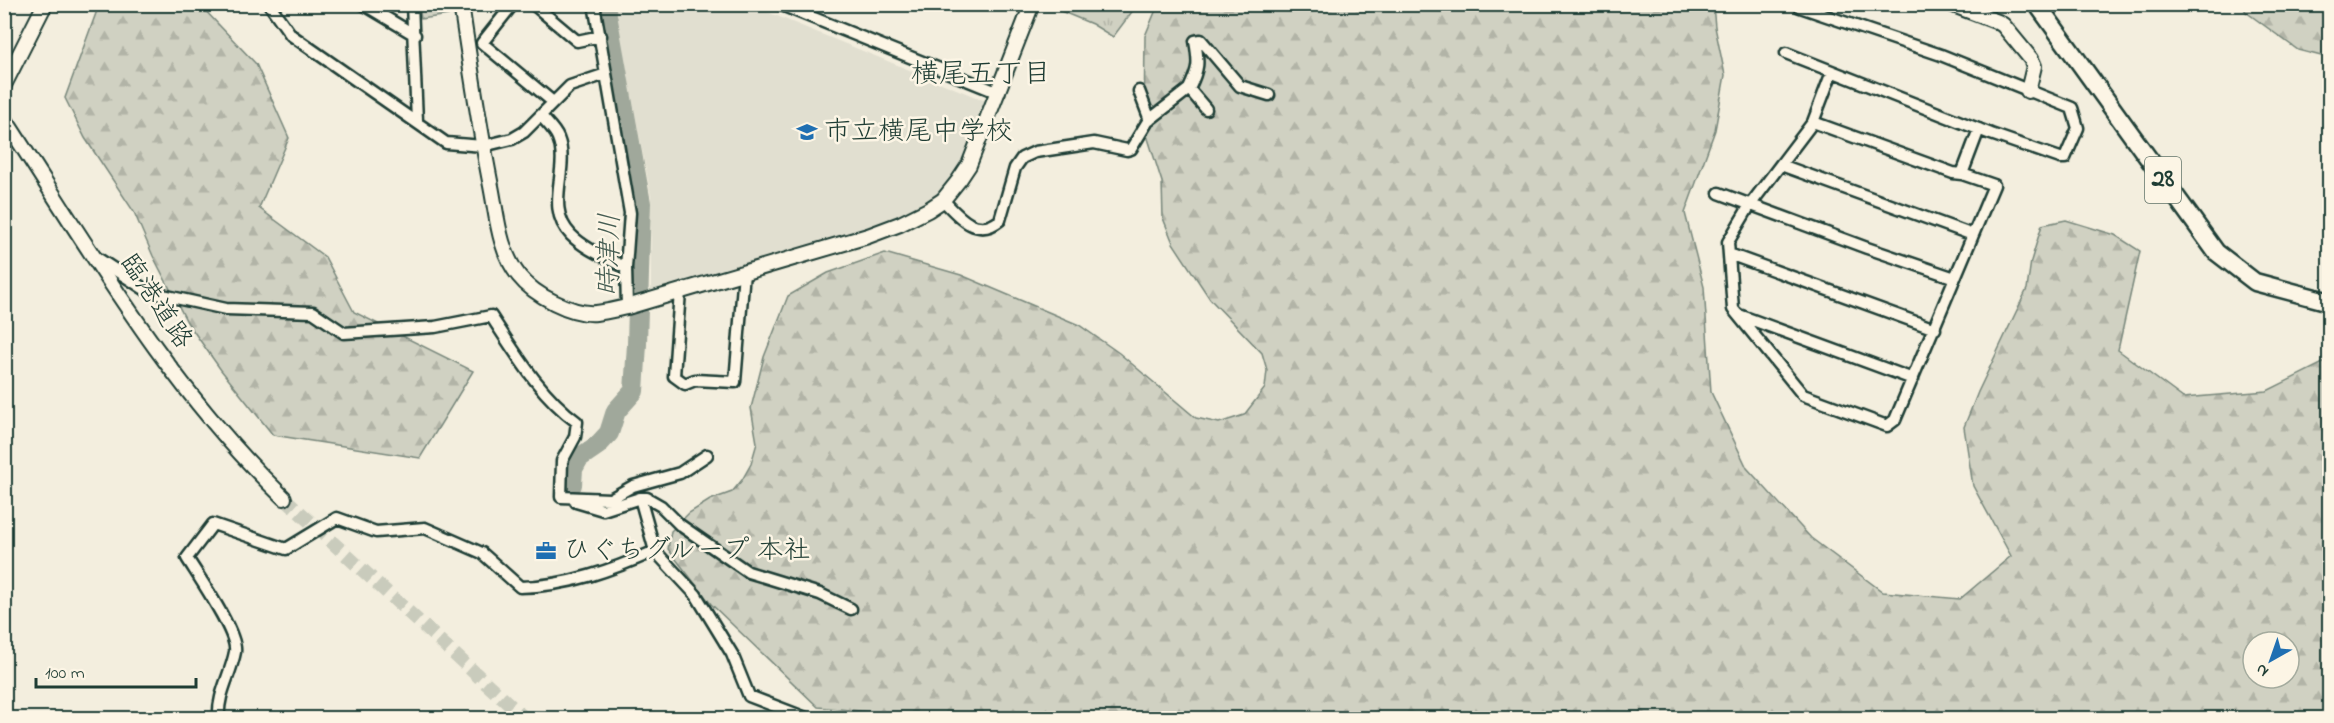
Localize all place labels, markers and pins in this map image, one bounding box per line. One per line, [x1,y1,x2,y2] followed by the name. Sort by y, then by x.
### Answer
[824,113,1013,152] place label: 市立横尾中学校
[795,120,819,144] school or university icon: 市立横尾中学校
[563,532,811,571] place label: ひぐちグループ 本社
[534,539,558,563] office icon: ひぐちグループ 本社

